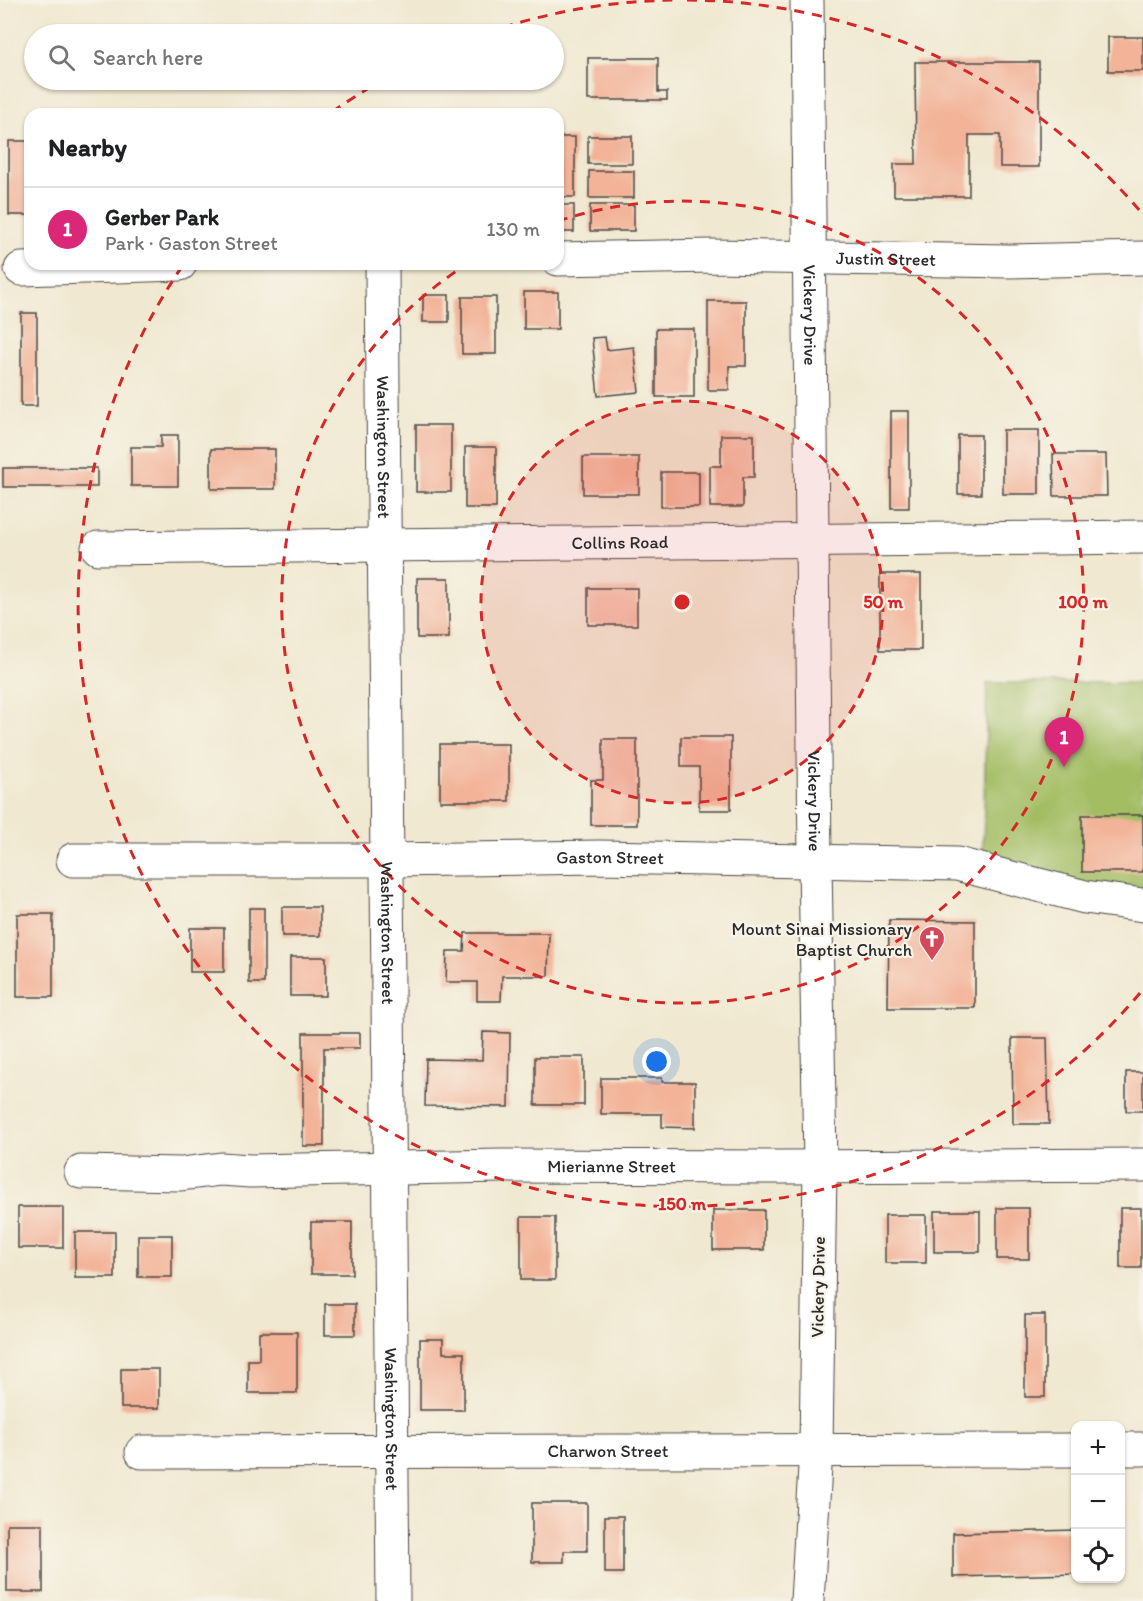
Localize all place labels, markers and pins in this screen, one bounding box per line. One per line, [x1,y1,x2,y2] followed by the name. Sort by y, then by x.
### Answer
[672,592,692,612] centre of rings
[1044,718,1084,767] pin: 1
[731,918,913,961] place label: Mount Sinai Missionary Baptist Church
[917,924,947,962] church icon: Mount Sinai Missionary Baptist Church

